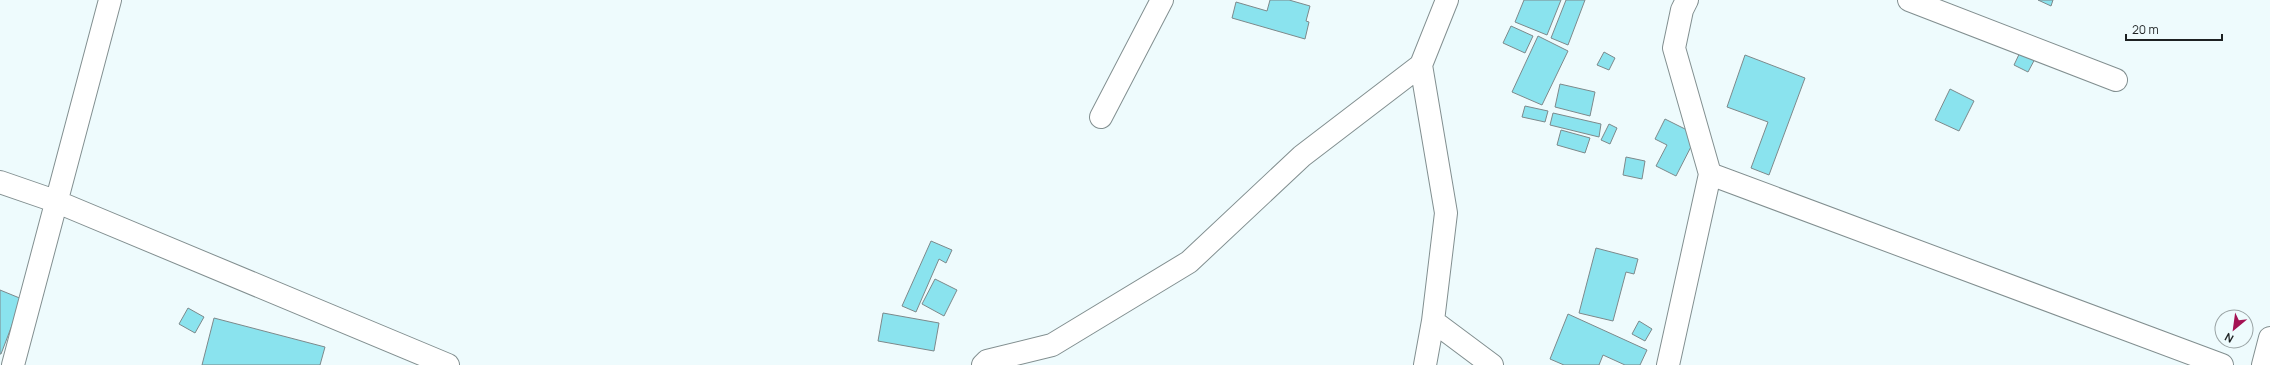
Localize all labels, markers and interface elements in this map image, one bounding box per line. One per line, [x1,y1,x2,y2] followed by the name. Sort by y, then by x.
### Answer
[2126,16,2222,42] scale bar
[2132,21,2159,38] text: 20 m
[2214,309,2254,349] north arrow
[2222,330,2236,347] text: N

